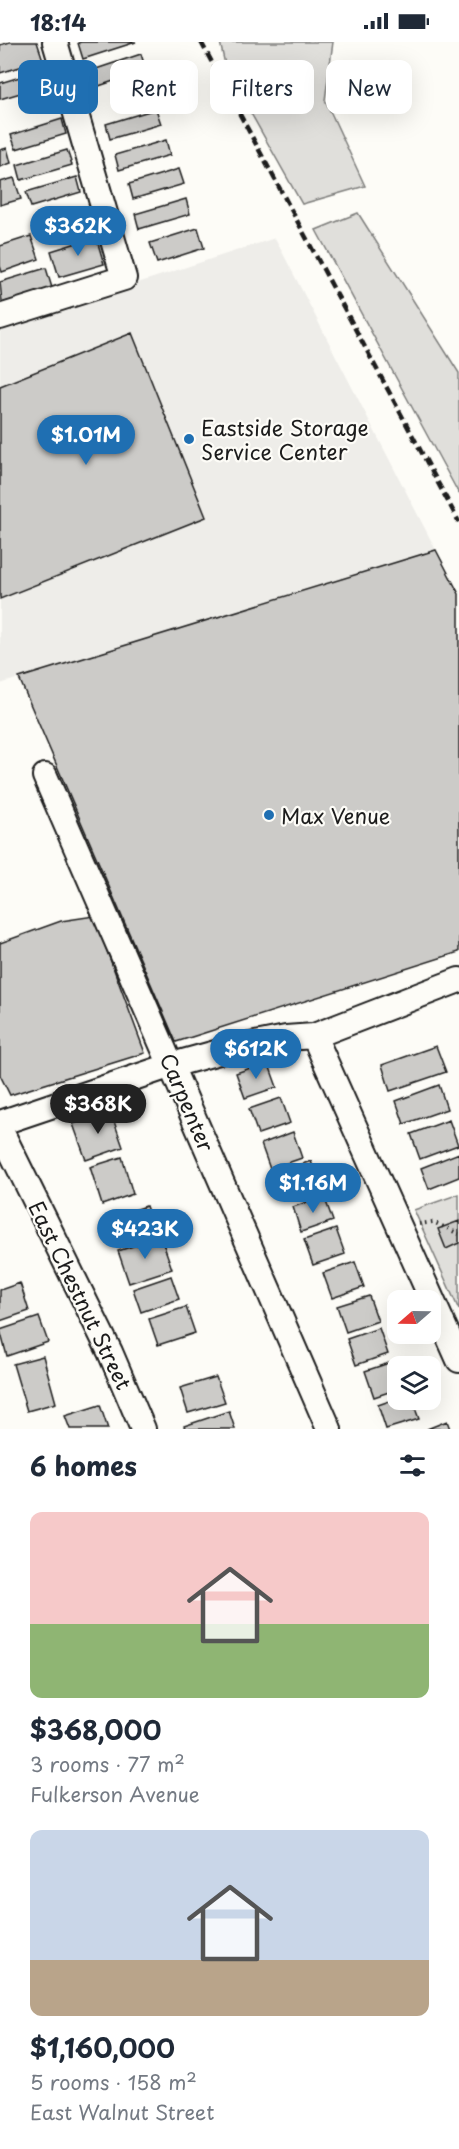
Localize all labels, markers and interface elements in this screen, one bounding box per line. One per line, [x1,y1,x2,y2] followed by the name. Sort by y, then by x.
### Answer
[30,5,86,38] text: 18:14
[18,60,98,114] chip: Buy
[110,60,198,114] chip: Rent
[210,60,314,114] chip: Filters
[326,60,412,114] chip: New
[36,206,120,257] pin: $362K
[44,210,112,240] text: $362K
[201,411,369,467] place label: Eastside Storage Service Center
[37,415,135,466] pin: $1.01M
[51,419,121,449] text: $1.01M
[182,432,196,446] marker: Eastside Storage Service Center
[281,799,390,831] place label: Max Venue
[262,808,276,822] marker: Max Venue
[214,1029,298,1080] pin: $612K
[224,1033,288,1063] text: $612K
[153,1048,223,1156] street label: Carpenter
[56,1084,140,1135] pin: $368K
[64,1088,132,1118] text: $368K
[264,1163,362,1214] pin: $1.16M
[279,1167,347,1197] text: $1.16M
[21,1195,141,1395] street label: East Chestnut Street
[103,1209,187,1260] pin: $423K
[111,1213,179,1243] text: $423K
[387,1290,441,1344] north arrow
[387,1290,441,1410] map controls
[387,1356,441,1410] button: layers
[30,1446,137,1485] text: 6 homes
[396,1449,429,1482] icon: filters
[176,1551,284,1659] icon: home
[30,1710,162,1749] text: $368,000
[30,1749,185,1779] text: 3 rooms · 77 m²
[30,1779,200,1809] text: Fulkerson Avenue
[176,1869,284,1977] icon: home
[30,2028,175,2067] text: $1,160,000
[30,2067,197,2097] text: 5 rooms · 158 m²
[30,2097,214,2127] text: East Walnut Street

